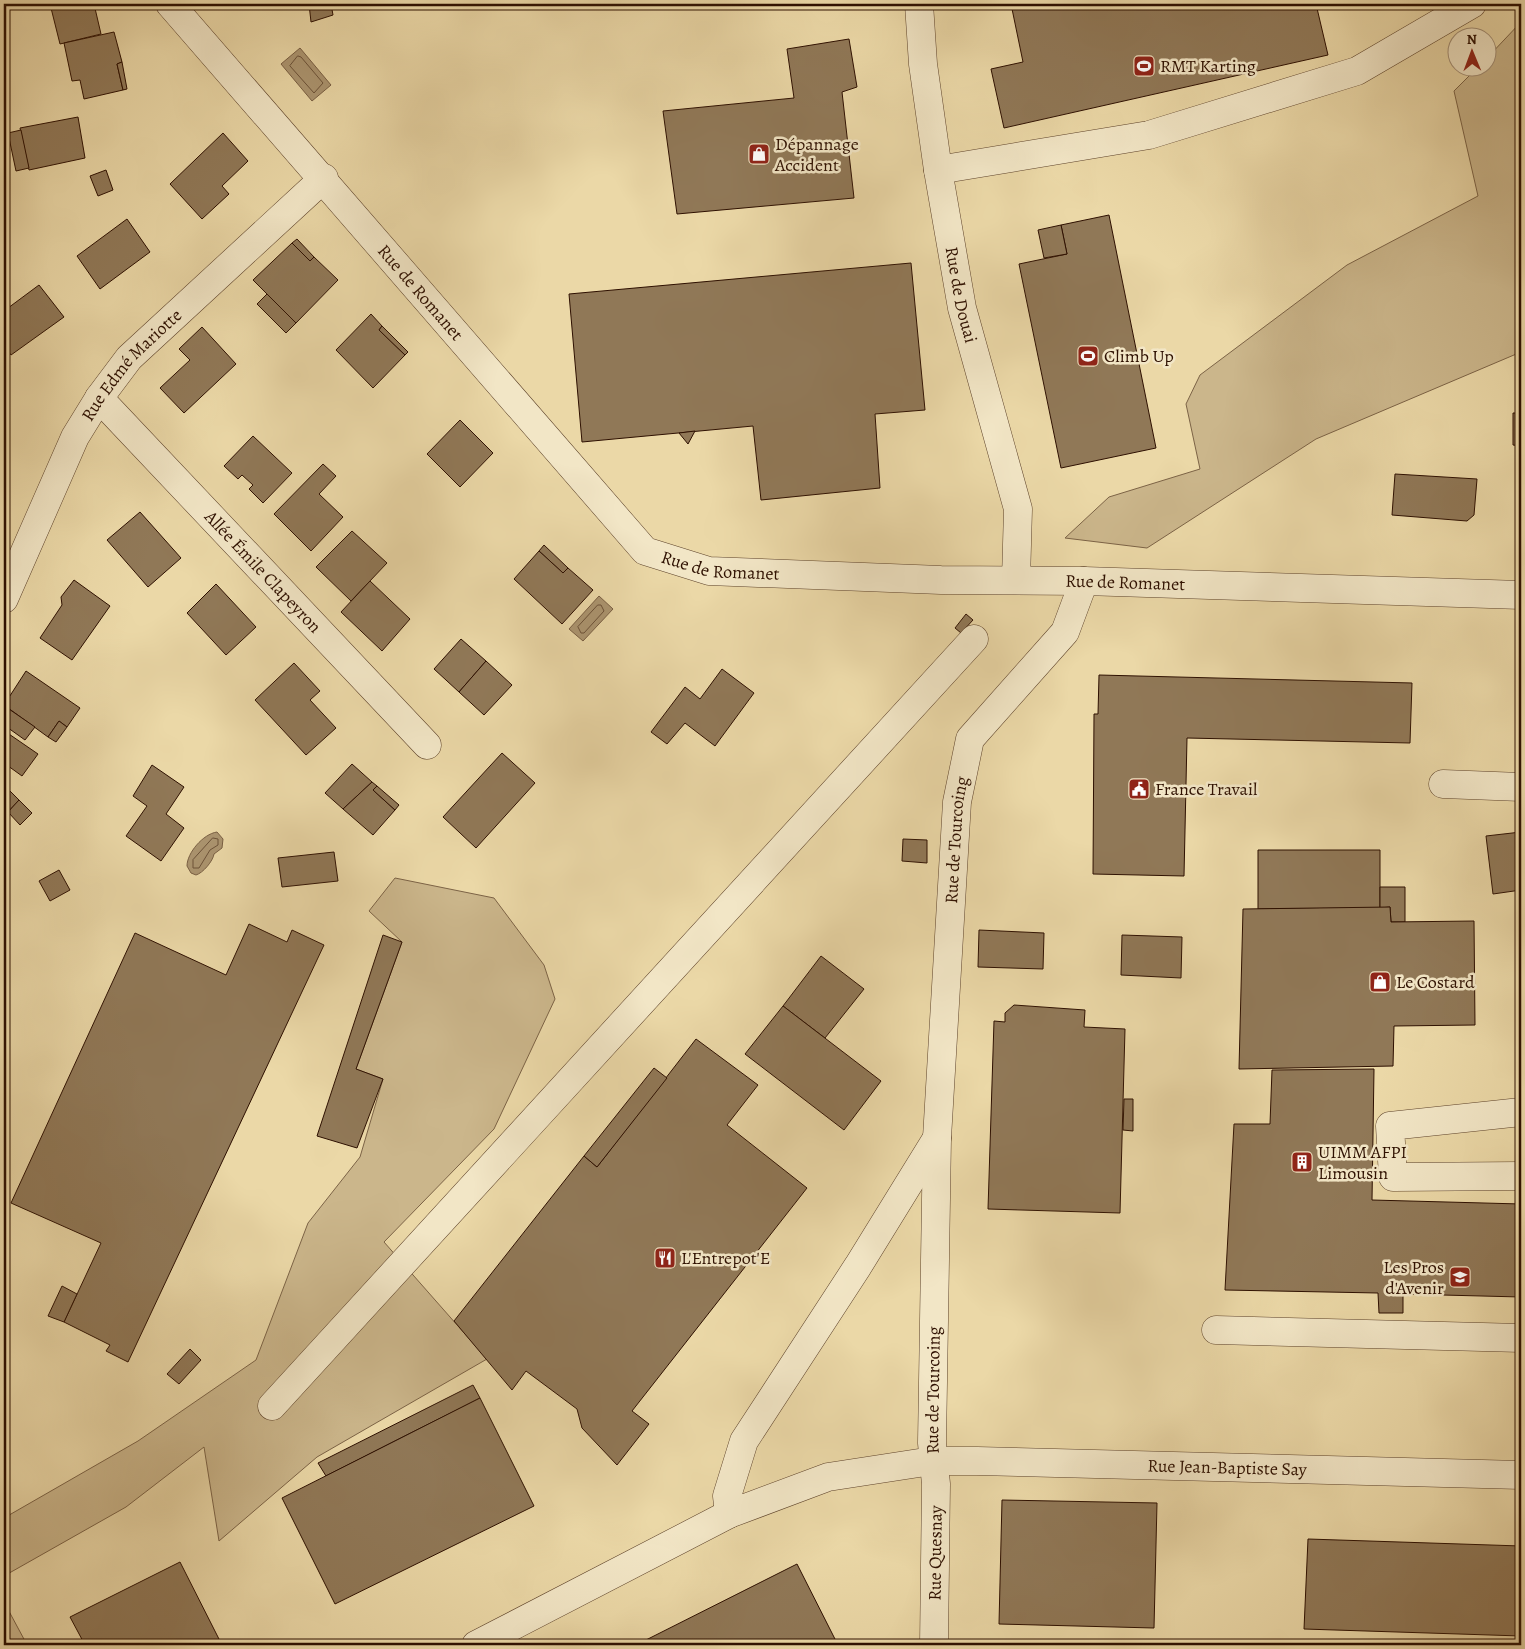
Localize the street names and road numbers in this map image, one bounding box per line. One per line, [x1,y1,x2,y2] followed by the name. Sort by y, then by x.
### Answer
[372,239,469,346] street label: Rue de Romanet
[940,245,983,346] street label: Rue de Douai
[76,303,187,426] street label: Rue Edmé Mariotte
[199,505,327,638] street label: Allée Émile Clapeyron
[658,545,780,586] street label: Rue de Romanet
[1065,569,1186,596] street label: Rue de Romanet
[939,774,974,904] street label: Rue de Tourcoing
[920,1326,946,1455] street label: Rue de Tourcoing
[1147,1453,1308,1482] street label: Rue Jean-Baptiste Say
[923,1504,948,1601] street label: Rue Quesnay

